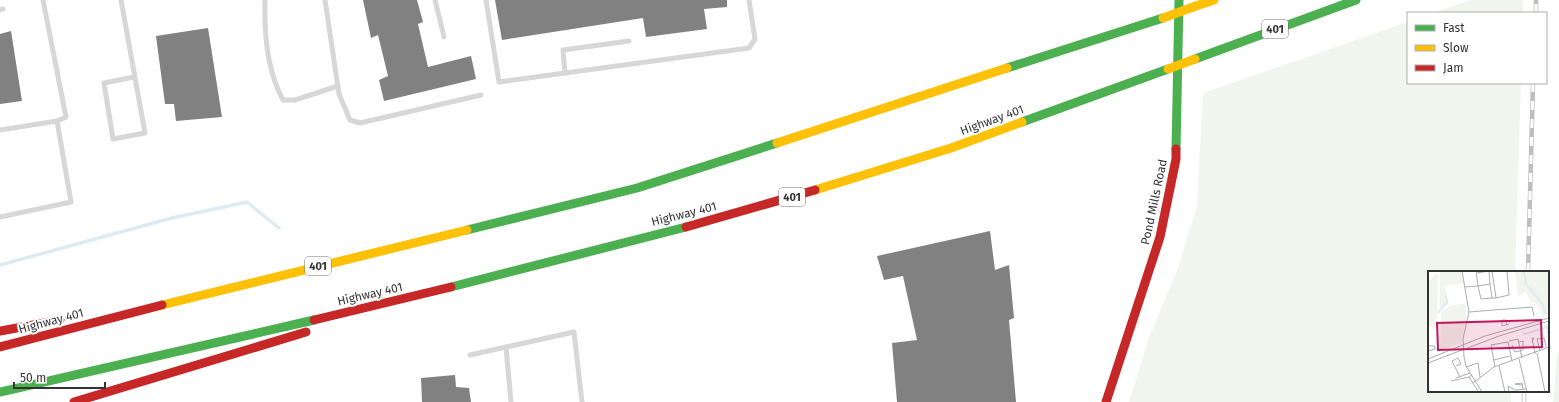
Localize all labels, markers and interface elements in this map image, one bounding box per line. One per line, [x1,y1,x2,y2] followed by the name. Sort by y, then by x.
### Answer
[1407,12,1547,84] legend
[1262,20,1288,38] road number: 401
[1443,21,1465,35] text: Fast
[1443,41,1469,55] text: Slow
[1443,61,1463,75] text: Jam
[958,102,1026,138] street label: Highway 401
[1138,158,1170,246] street label: Pond Mills Road
[779,188,805,206] road number: 401
[650,199,718,229] street label: Highway 401
[305,257,331,275] road number: 401
[1428,271,1549,392] inset map
[336,280,404,308] street label: Highway 401
[17,306,85,336] street label: Highway 401
[14,364,105,390] scale bar
[20,371,46,385] text: 50 m

